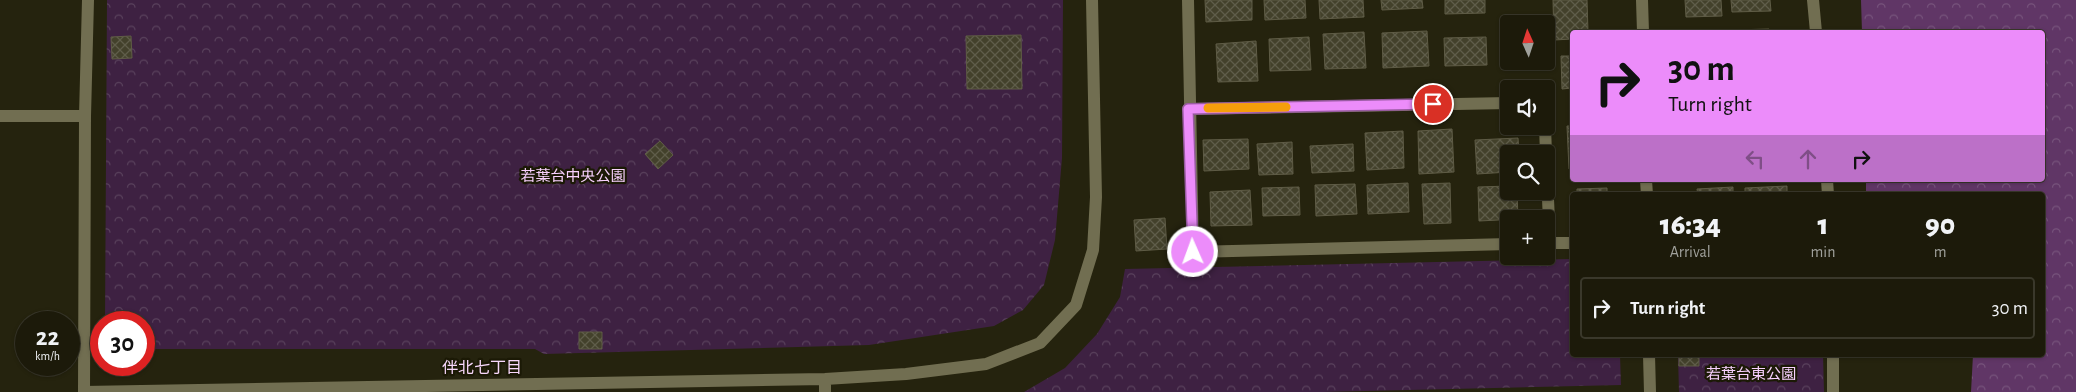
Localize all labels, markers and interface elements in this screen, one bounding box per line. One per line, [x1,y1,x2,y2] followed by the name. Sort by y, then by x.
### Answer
[1500,15,1555,70] north arrow
[1500,15,1555,265] map controls
[1585,50,1650,115] icon: right
[1668,52,1735,87] text: 30 m
[1500,80,1555,135] button: sound
[1412,83,1454,125] pin
[1419,90,1447,118] icon: arrive
[1668,93,1752,115] text: Turn right
[1500,145,1555,200] button: search
[1741,145,1769,173] icon: left
[1794,145,1822,173] icon: ahead
[1847,145,1875,173] icon: right
[520,168,626,184] park label: 若葉台中央公園
[1500,210,1555,265] button: +
[1660,210,1721,240] text: 16:34
[1817,210,1828,240] text: 1
[1925,210,1955,240] text: 90
[1166,225,1218,277] position arrow
[1670,244,1711,260] text: Arrival
[1810,244,1835,260] text: min
[1934,244,1947,260] text: m
[1587,294,1615,322] icon: right
[1630,299,1705,318] text: Turn right
[1992,299,2028,318] text: 30 m
[90,311,155,376] speed limit sign: 30
[36,325,59,350] text: 22
[35,350,60,362] text: km/h
[442,359,522,376] district label: 伴北七丁目
[1706,366,1796,382] park label: 若葉台東公園

